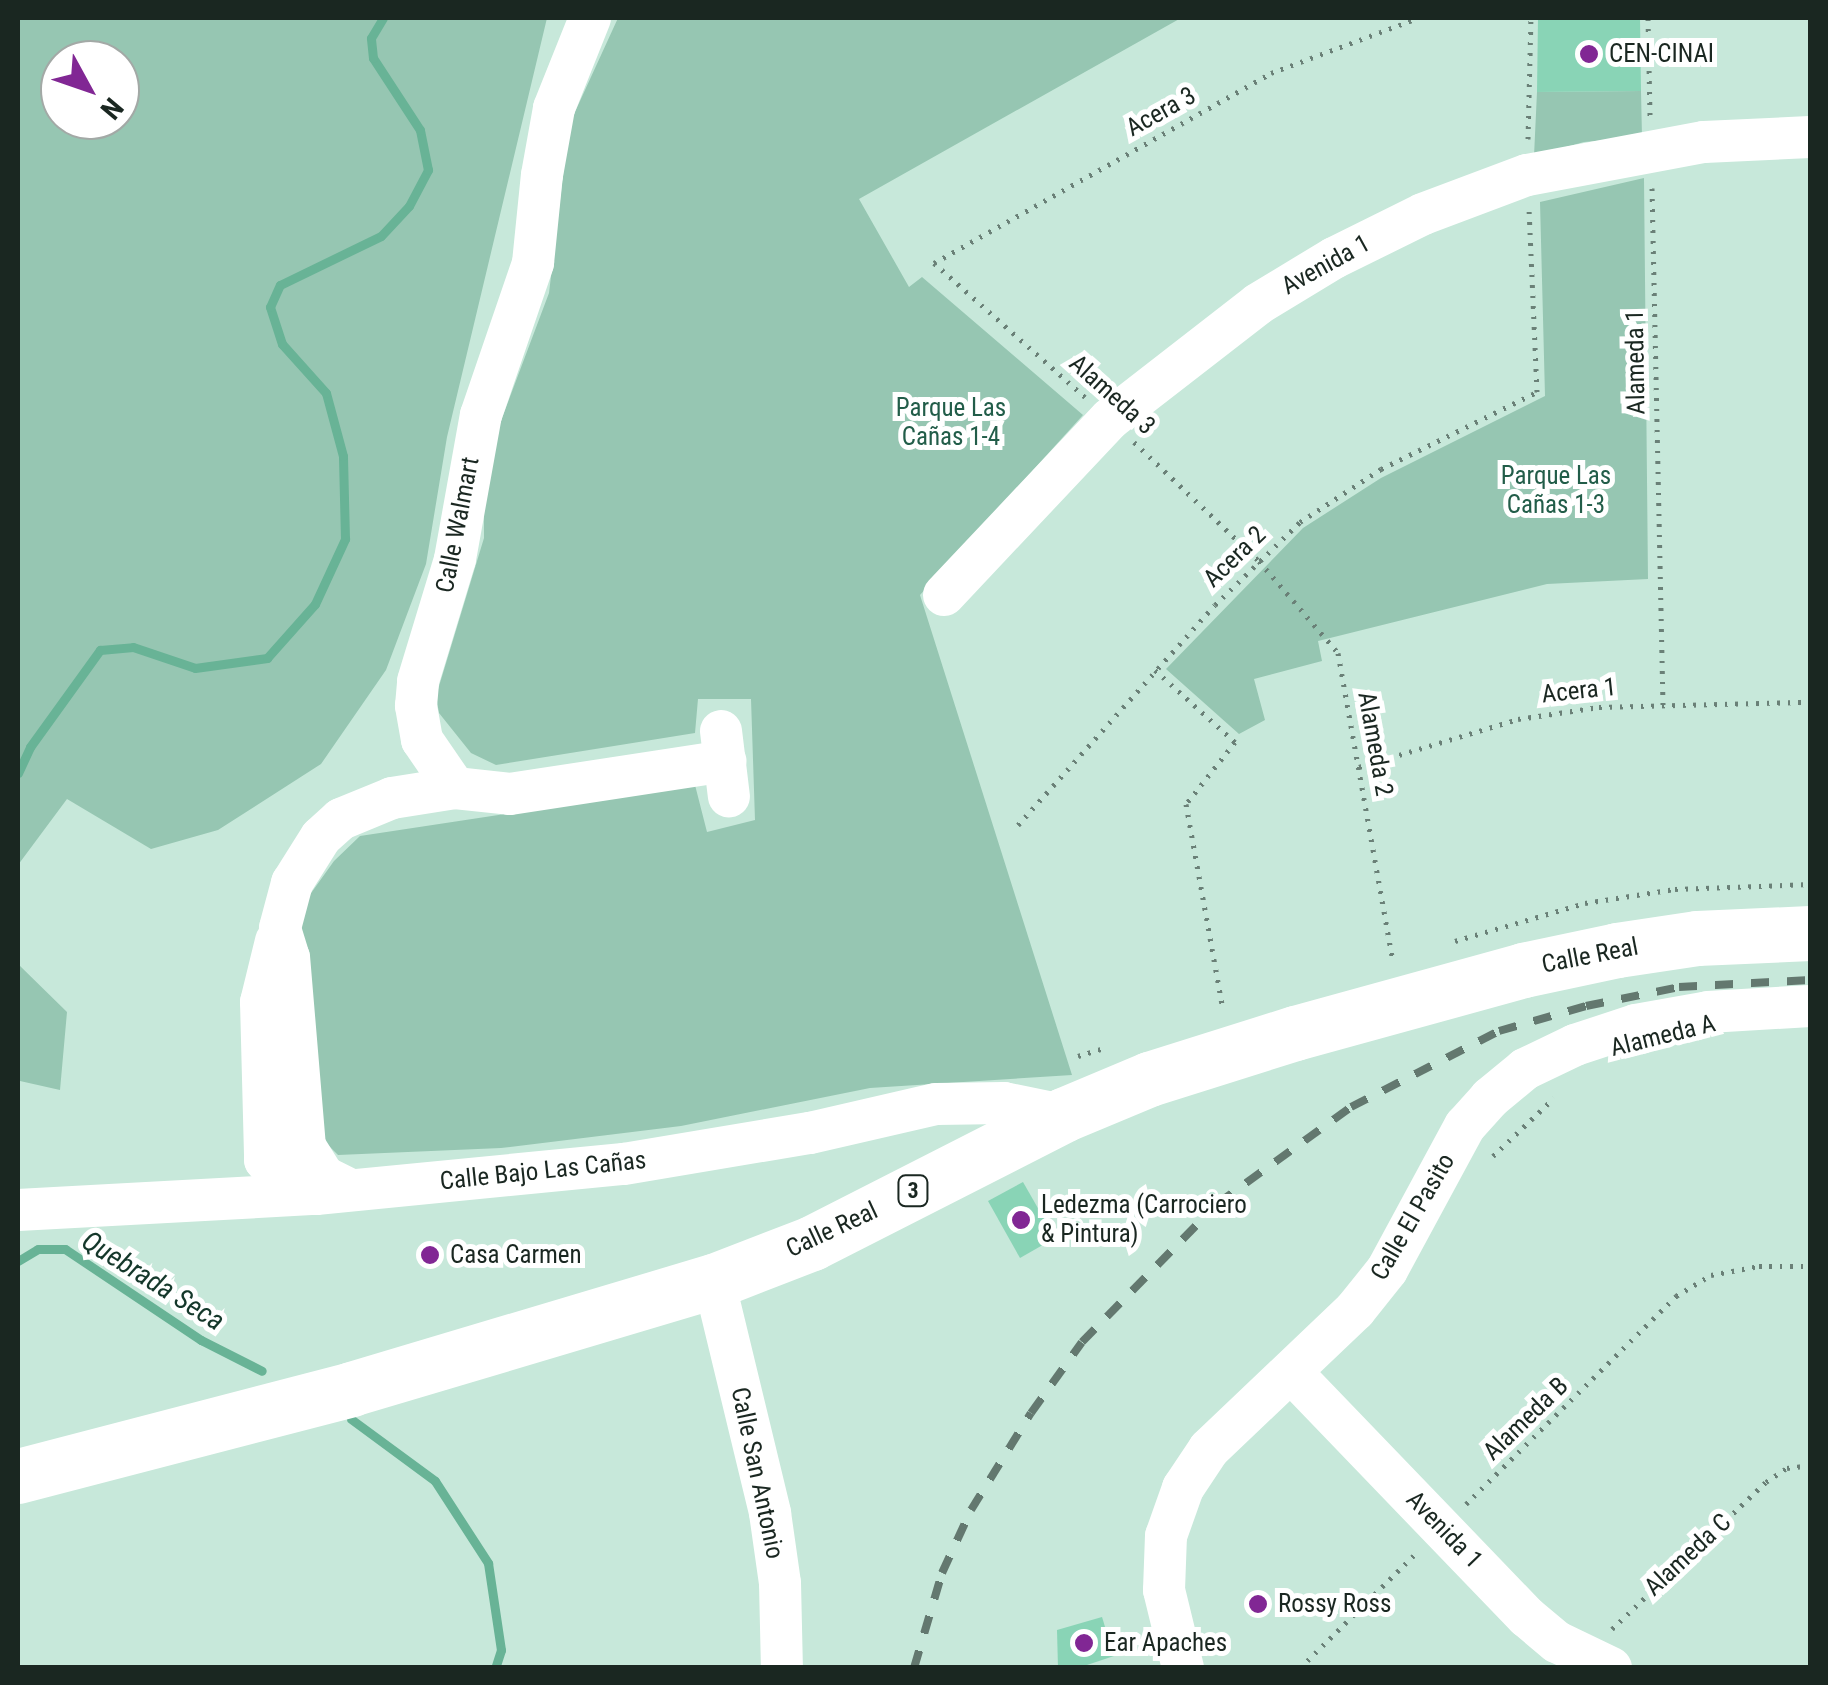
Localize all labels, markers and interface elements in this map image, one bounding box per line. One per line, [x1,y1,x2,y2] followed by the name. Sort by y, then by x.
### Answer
[1609,39,1714,69] place label: CEN-CINAI
[40,40,140,140] north arrow
[1578,43,1600,65] marker: CEN-CINAI
[1121,81,1201,143] street label: Acera 3
[94,91,130,125] text: N
[1277,229,1375,301] street label: Avenida 1
[1620,309,1652,415] street label: Alameda 1
[1063,349,1161,441] street label: Alameda 3
[896,394,1006,453] park label: Parque Las Cañas 1-4
[430,454,486,596] street label: Calle Walmart
[1501,462,1611,521] park label: Parque Las Cañas 1-3
[1198,520,1272,594] street label: Acera 2
[1540,672,1618,710] street label: Acera 1
[1351,690,1399,798] street label: Alameda 2
[1539,932,1641,980] street label: Calle Real
[1607,1008,1719,1064] street label: Alameda A
[438,1145,648,1197] street label: Calle Bajo Las Cañas
[1365,1148,1461,1286] street label: Calle El Pasito
[896,1174,930,1208] road number: 3
[1041,1191,1247,1250] place label: Ledezma (Carrociero & Pintura)
[781,1196,883,1264] street label: Calle Real
[1010,1209,1032,1231] marker: Ledezma (Carrociero & Pintura)
[76,1224,230,1338] water label: Quebrada Seca
[450,1240,582,1270] place label: Casa Carmen
[419,1244,441,1266] marker: Casa Carmen
[1477,1371,1575,1467] street label: Alameda B
[724,1385,790,1561] street label: Calle San Antonio
[1400,1485,1488,1575] street label: Avenida 1
[1639,1508,1737,1602] street label: Alameda C
[1278,1589,1391,1619] place label: Rossy Ross
[1247,1593,1269,1615] marker: Rossy Ross
[1104,1628,1227,1658] place label: Ear Apaches
[1073,1632,1095,1654] marker: Ear Apaches

